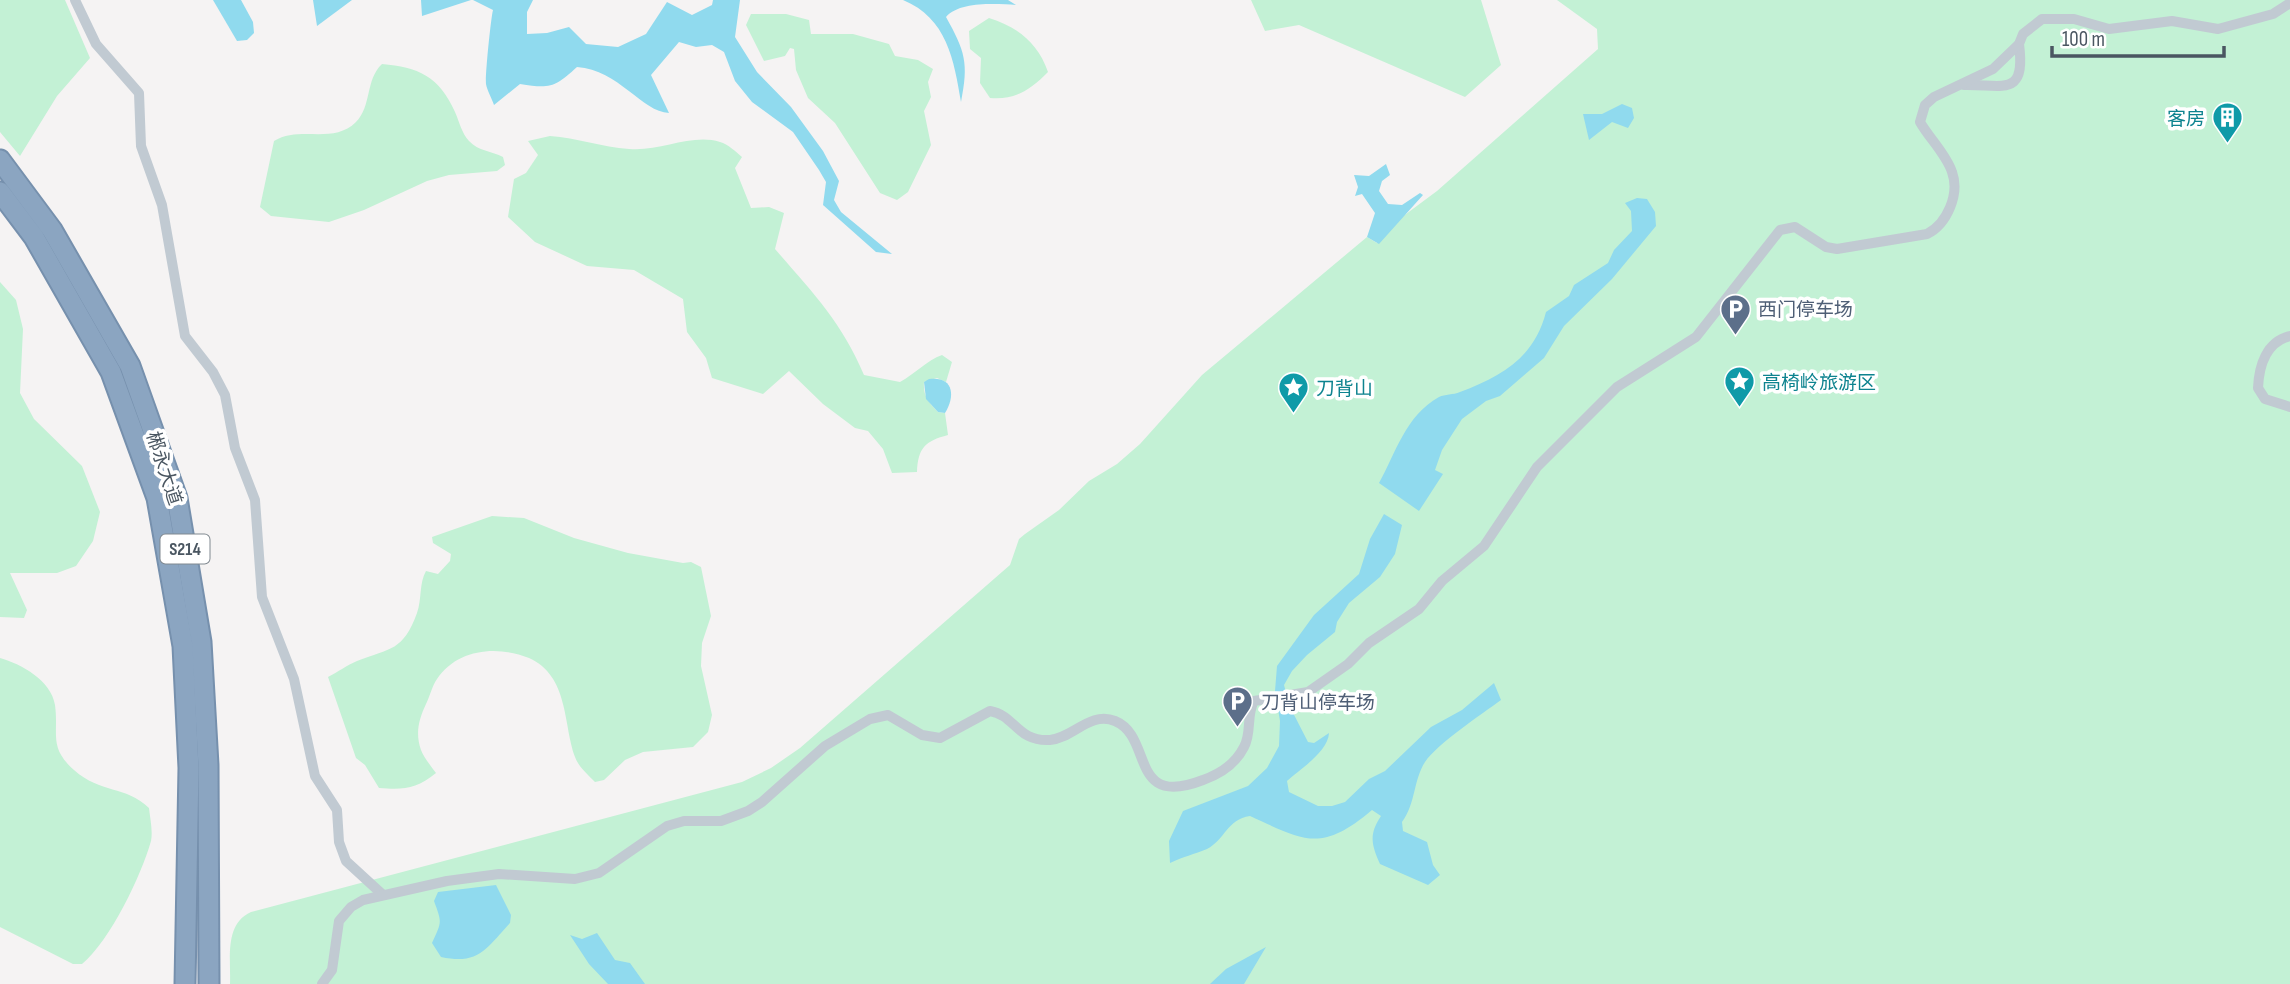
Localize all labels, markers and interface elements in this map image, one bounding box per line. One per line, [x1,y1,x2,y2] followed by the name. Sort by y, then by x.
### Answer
[2052,14,2224,58] scale bar
[2062,27,2105,52] text: 100 m
[2211,101,2245,145] building icon: 客房
[2167,108,2205,131] place label: 客房
[1718,292,1752,336] parking icon: 西门停车场
[1758,299,1853,322] place label: 西门停车场
[1722,365,1756,409] place icon: 高椅岭旅游区
[1276,371,1310,415] place icon: 刀背山
[1762,372,1876,395] place label: 高椅岭旅游区
[1316,378,1373,401] place label: 刀背山
[141,429,186,508] street label: 郴永大道
[160,534,210,564] road number: S214
[1221,685,1255,729] parking icon: 刀背山停车场
[1261,692,1375,715] place label: 刀背山停车场

